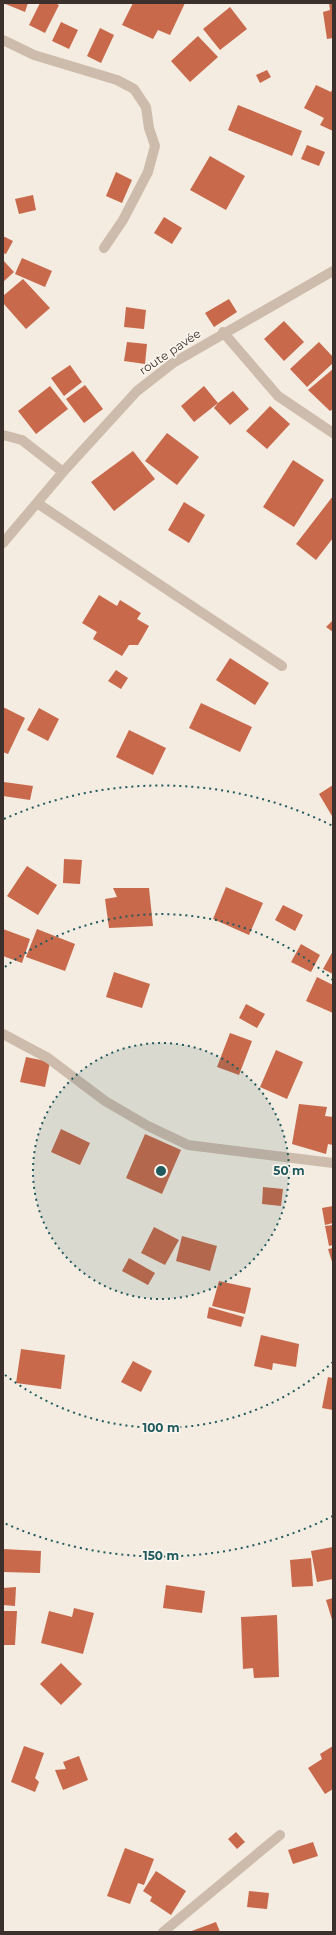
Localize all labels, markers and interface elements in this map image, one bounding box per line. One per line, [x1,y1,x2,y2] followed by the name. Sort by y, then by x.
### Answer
[136,325,203,378] street label: route pavée
[273,1163,305,1178] text: 50 m
[154,1164,168,1178] centre of rings
[143,1420,179,1435] text: 100 m
[143,1548,179,1563] text: 150 m

